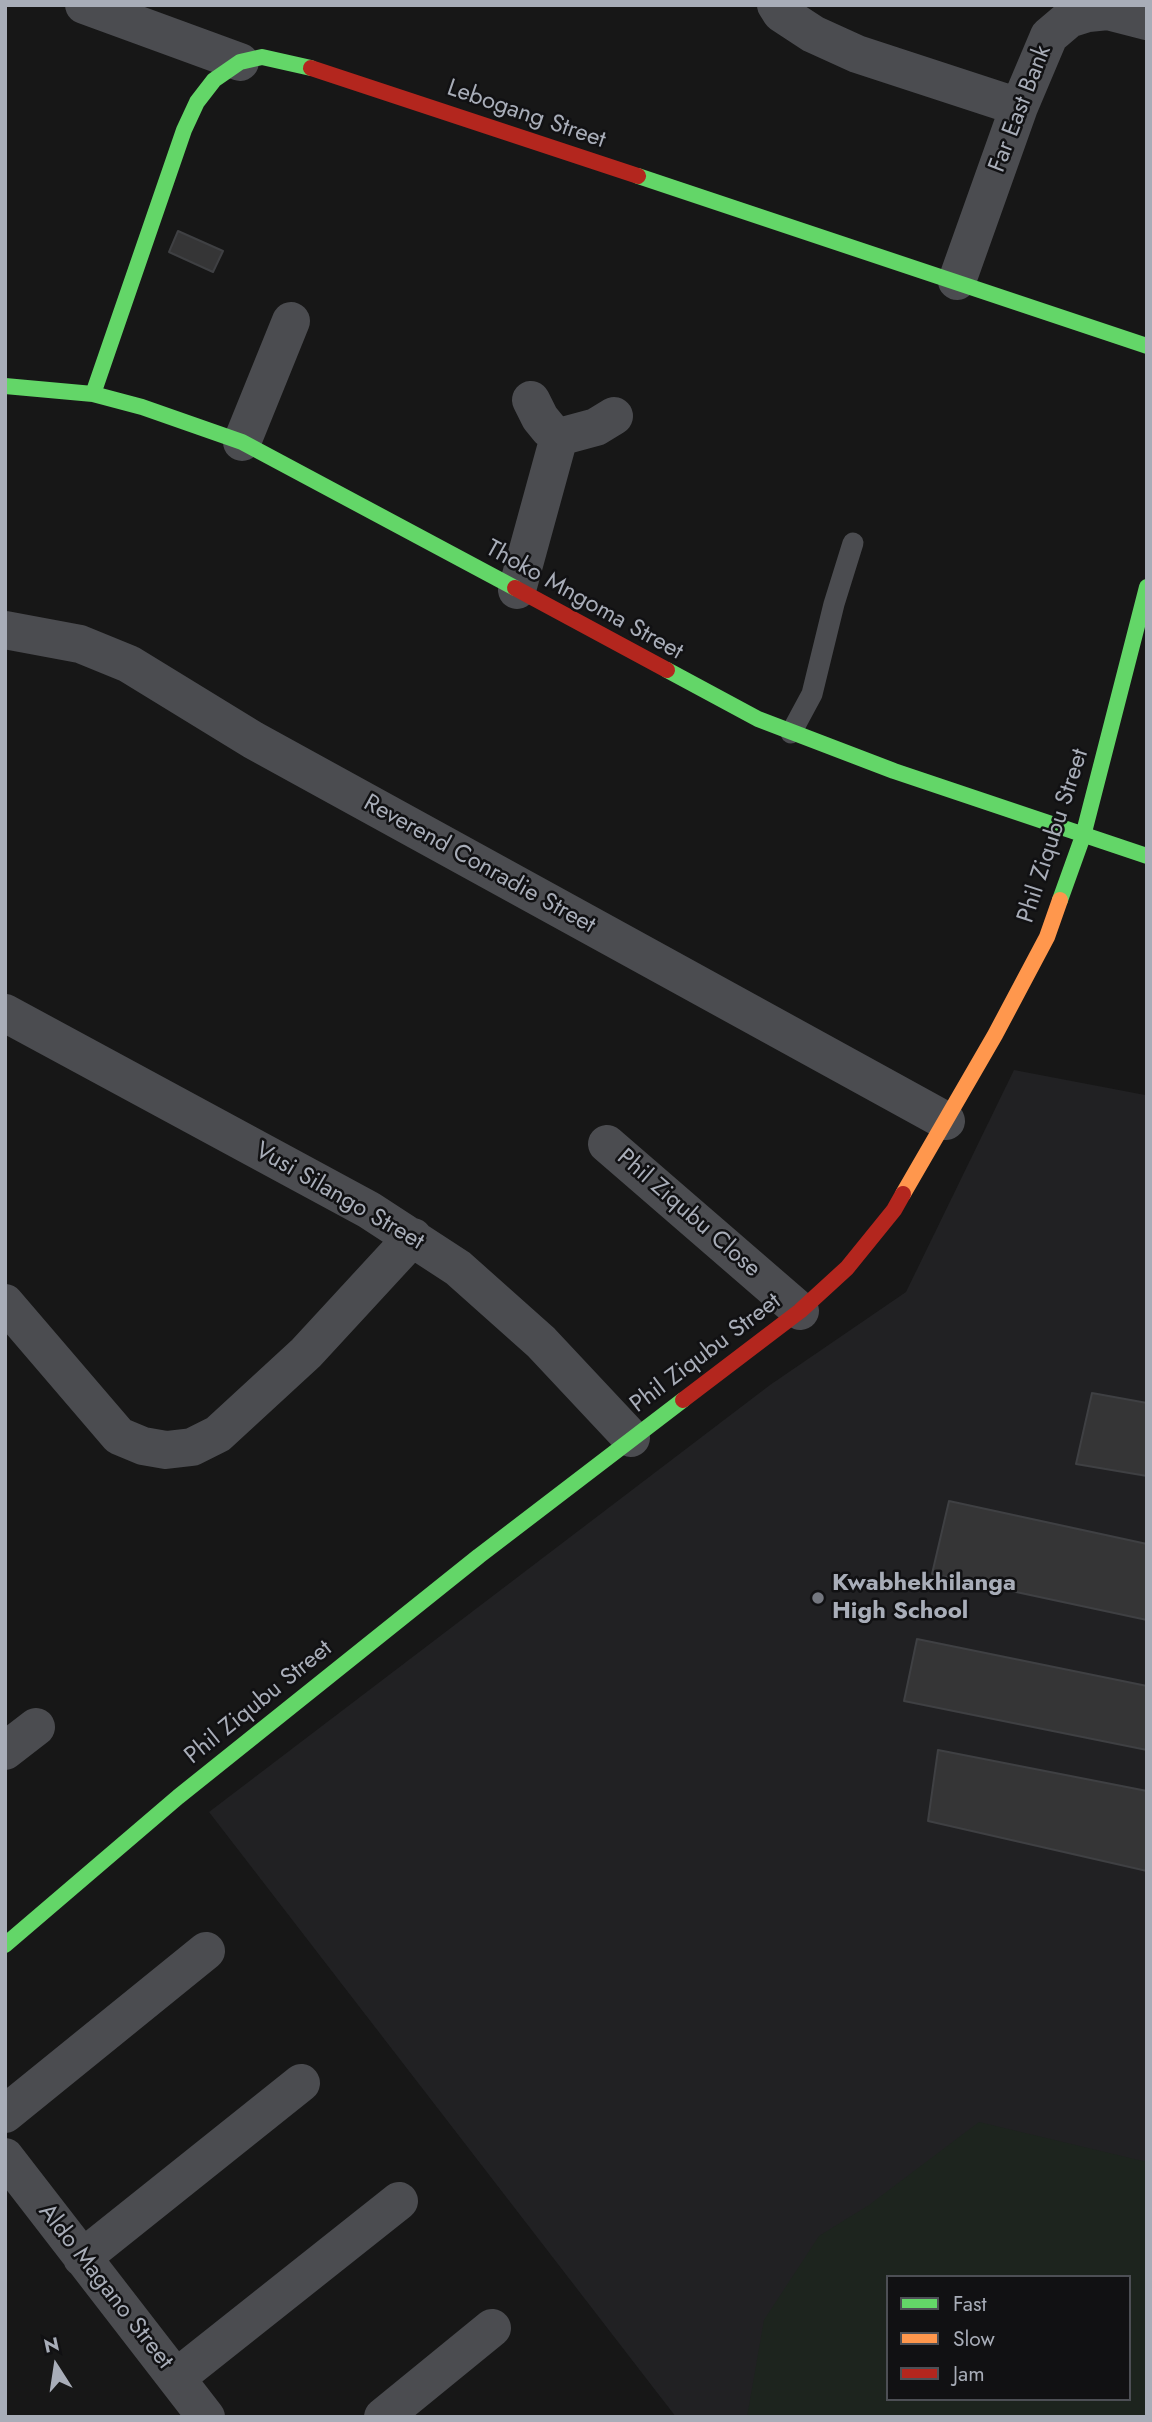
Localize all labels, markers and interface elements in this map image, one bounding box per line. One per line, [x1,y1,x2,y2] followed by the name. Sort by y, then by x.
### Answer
[984,41,1058,177] street label: Far East Bank
[443,74,609,156] street label: Lebogang Street
[480,535,688,667] street label: Thoko Mngoma Street
[1012,745,1096,927] street label: Phil Ziqubu Street
[358,789,600,941] street label: Reverend Conradie Street
[249,1137,429,1257] street label: Vusi Silango Street
[610,1144,766,1284] street label: Phil Ziqubu Close
[625,1288,787,1420] street label: Phil Ziqubu Street
[832,1570,1016,1626] place label: Kwabhekhilanga High School
[810,1590,826,1606] marker: Kwabhekhilanga High School
[180,1635,338,1771] street label: Phil Ziqubu Street
[32,2199,178,2375] street label: Aldo Magano Street
[886,2275,1131,2401] legend
[953,2289,986,2319] text: Fast
[953,2324,995,2354] text: Slow
[41,2330,62,2360] text: N
[21,2331,91,2401] north arrow
[953,2359,985,2389] text: Jam

